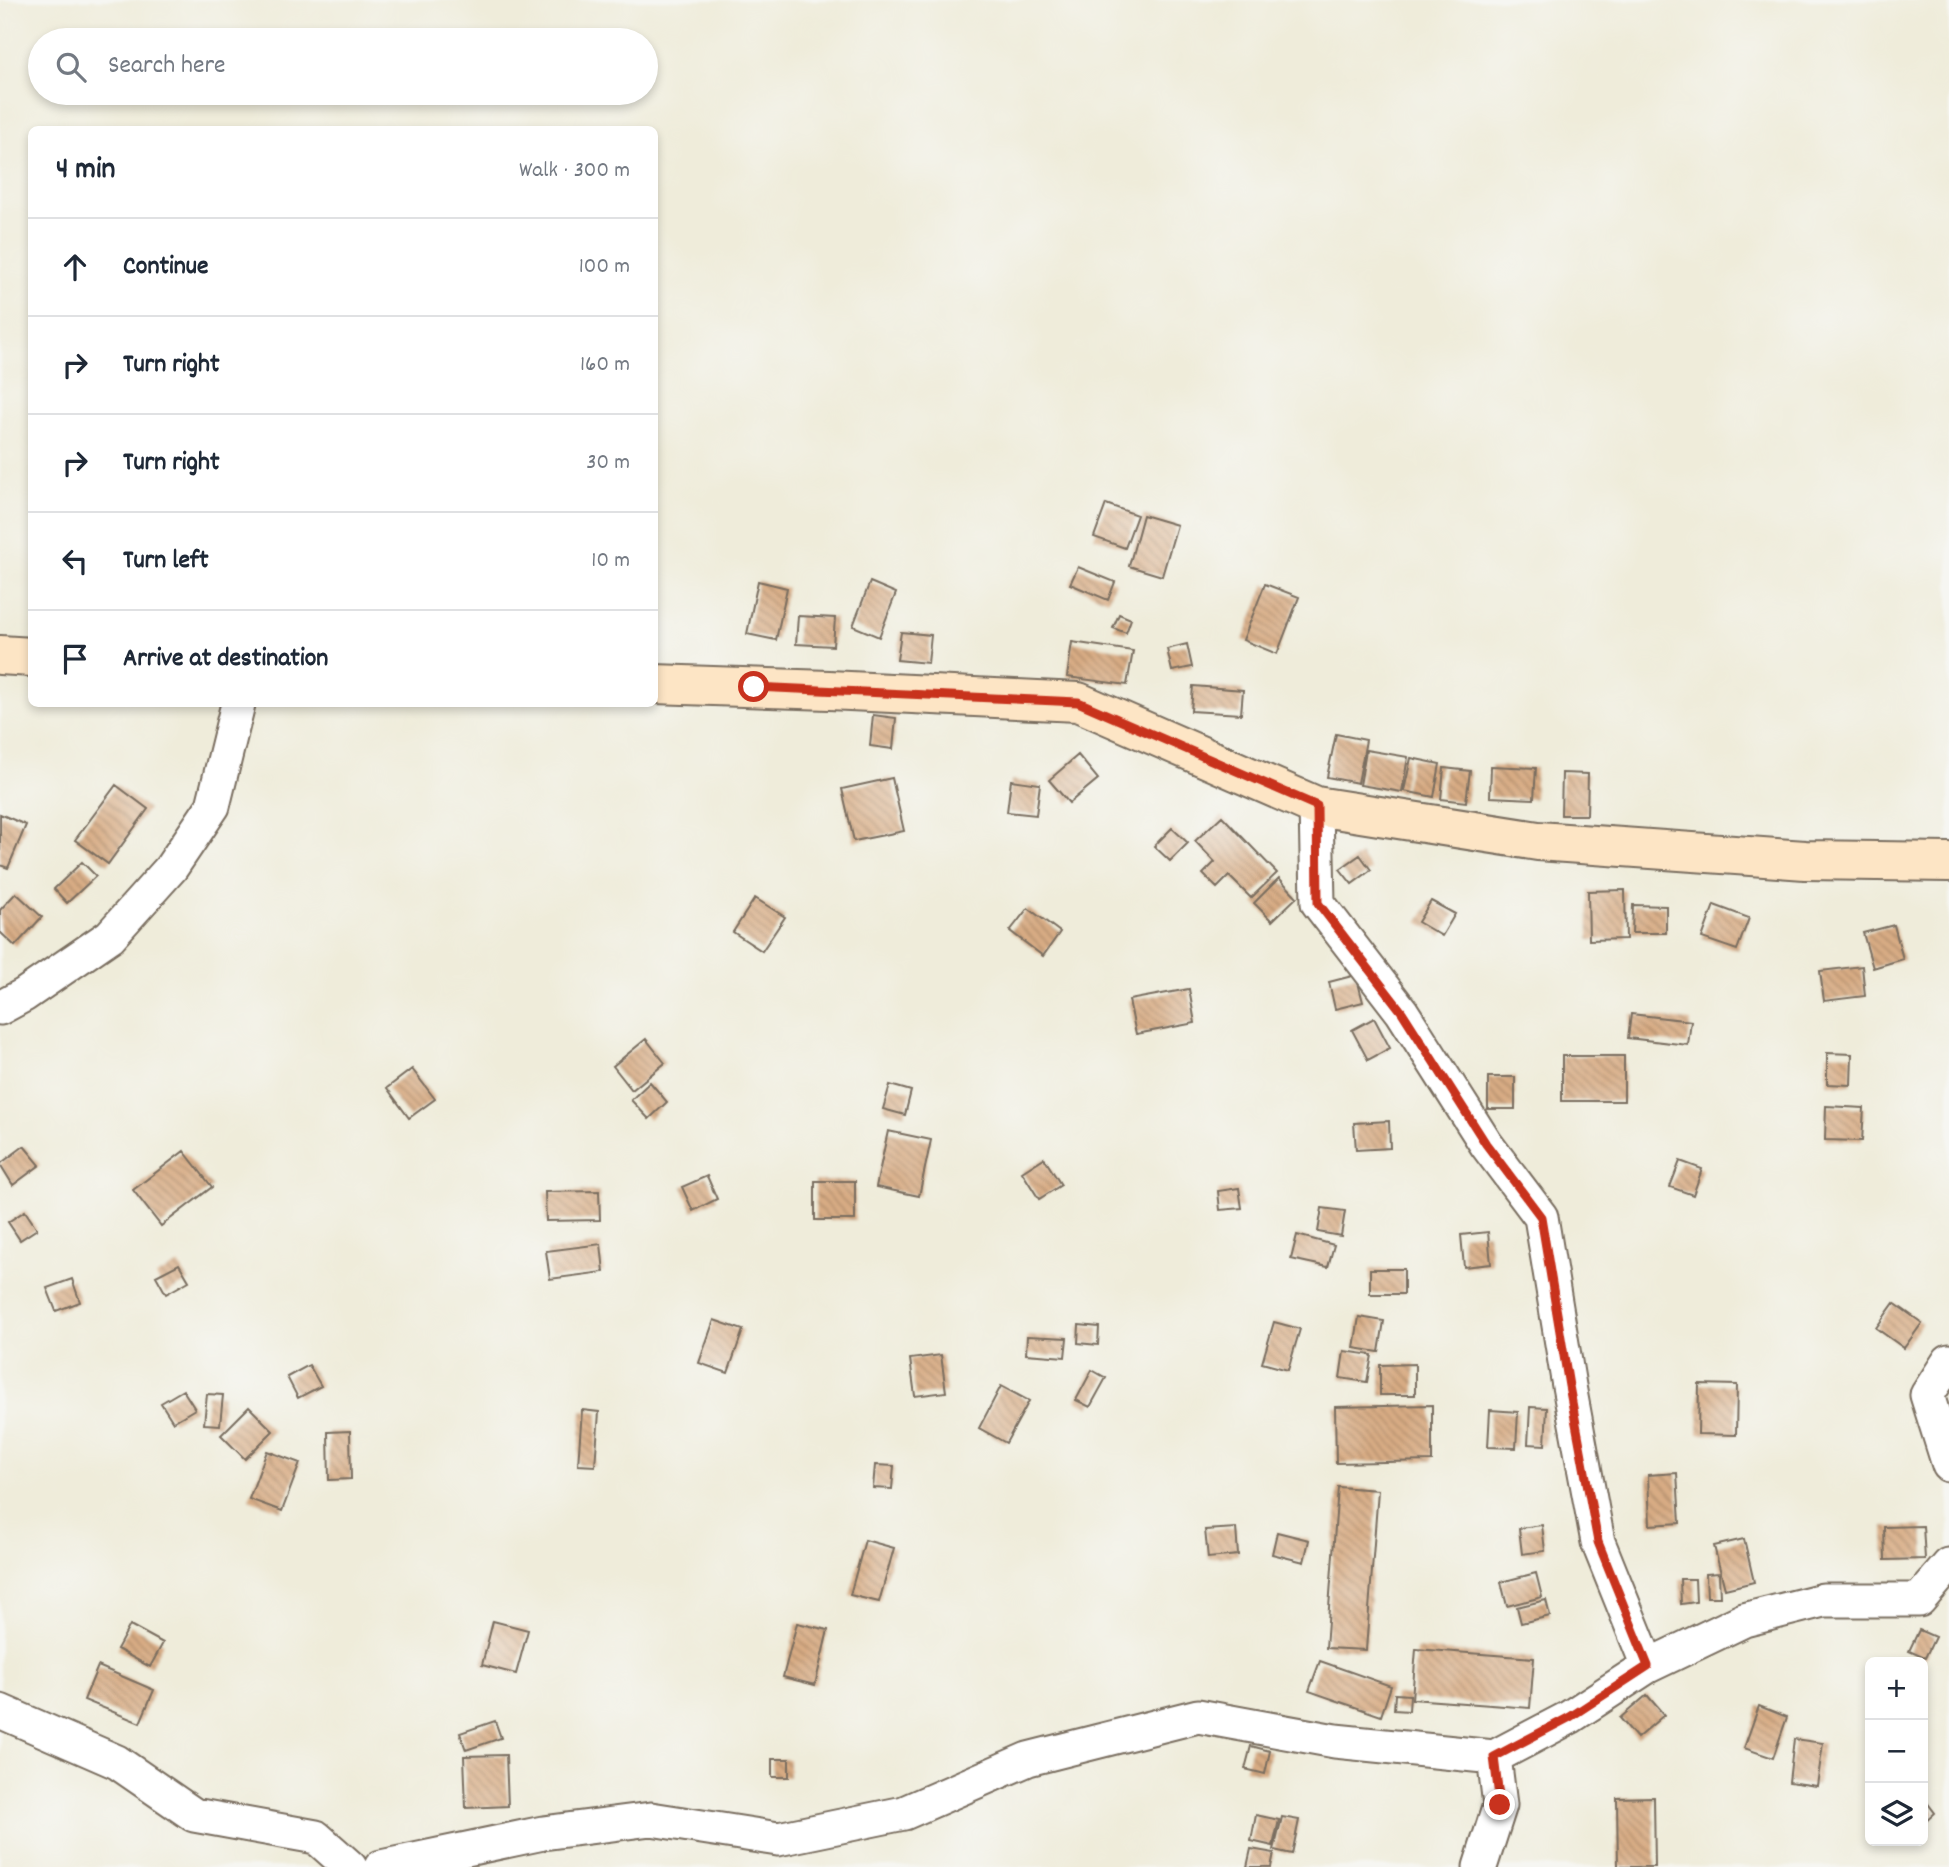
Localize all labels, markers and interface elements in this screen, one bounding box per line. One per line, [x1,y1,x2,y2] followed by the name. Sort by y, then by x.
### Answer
[28,28,658,105] search box
[52,48,90,86] icon: search
[108,48,226,85] text: Search here
[56,150,115,193] text: 4 min
[519,155,630,188] text: Walk · 300 m
[56,248,94,286] icon: ahead
[123,249,208,286] text: Continue
[579,251,630,284] text: 100 m
[56,346,94,384] icon: right
[123,347,220,384] text: Turn right
[580,349,630,382] text: 160 m
[56,444,94,482] icon: right
[123,445,220,482] text: Turn right
[586,447,630,480] text: 30 m
[56,542,94,580] icon: left
[123,543,209,580] text: Turn left
[591,545,630,578] text: 10 m
[56,640,94,678] icon: arrive
[123,641,328,678] text: Arrive at destination
[738,671,769,702] route start
[1865,1657,1928,1846] map controls
[1865,1657,1928,1720] button: +
[1865,1720,1928,1783] button: −
[1865,1783,1928,1846] button: layers
[1484,1789,1515,1820] route end

